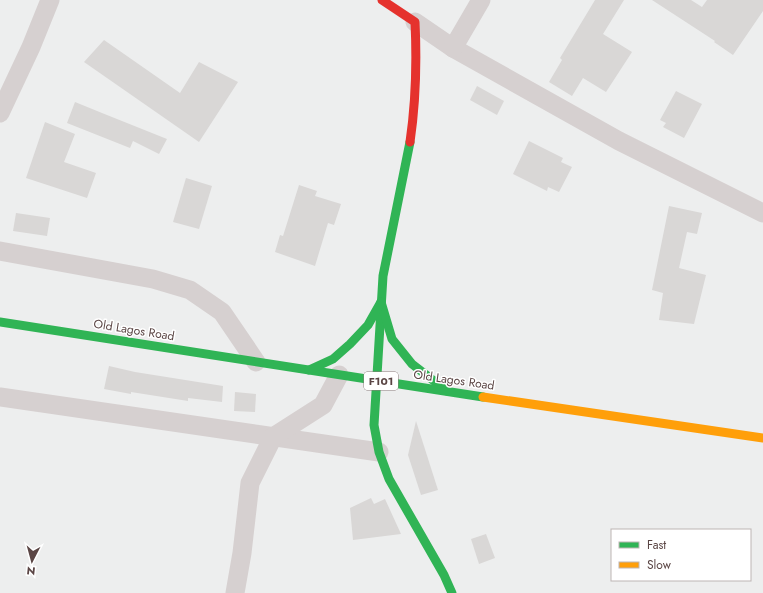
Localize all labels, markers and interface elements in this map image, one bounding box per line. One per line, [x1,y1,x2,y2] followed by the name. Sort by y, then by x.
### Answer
[92,315,176,345] street label: Old Lagos Road
[412,365,496,395] street label: Old Lagos Road
[364,372,398,390] road number: F101
[611,529,751,581] legend
[647,536,666,554] text: Fast
[12,541,52,581] north arrow
[647,556,672,574] text: Slow
[26,563,36,579] text: N

